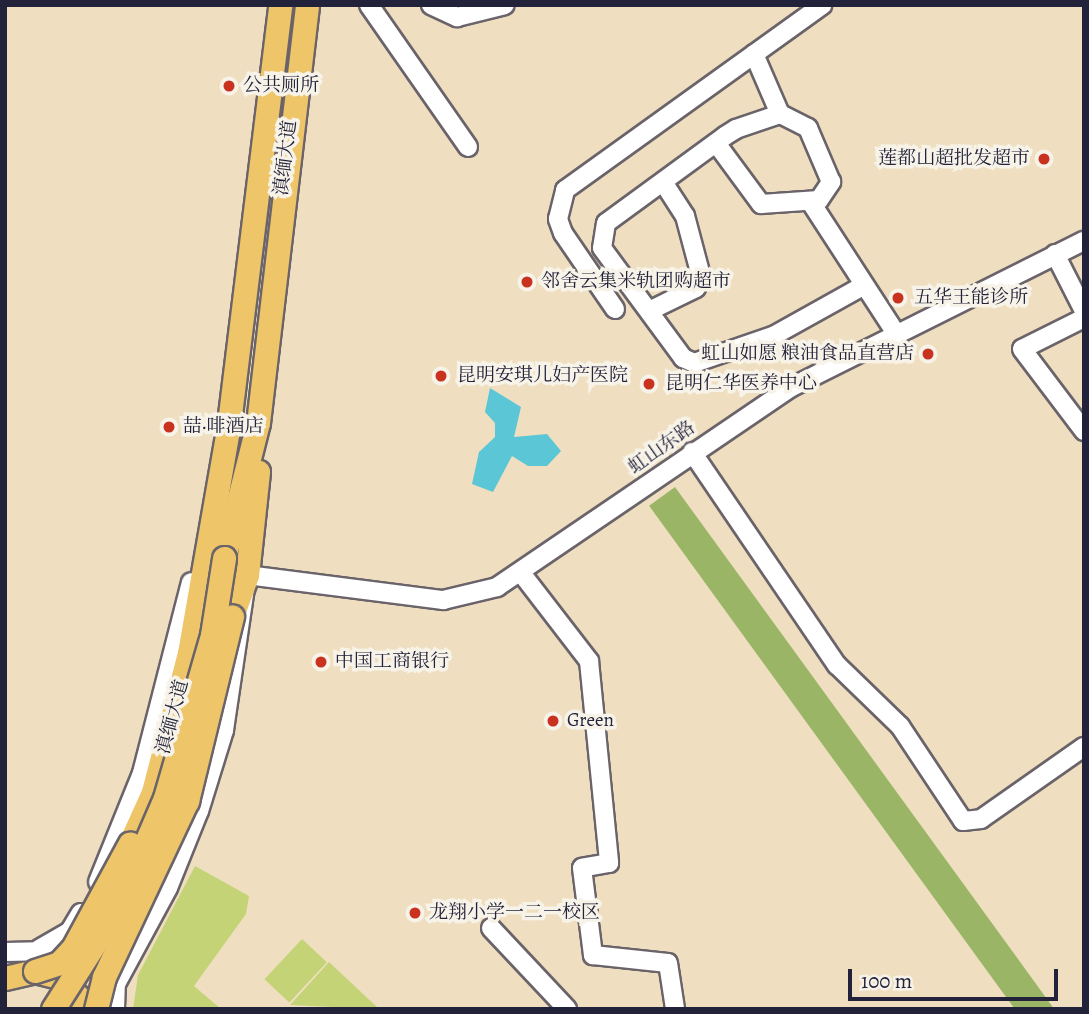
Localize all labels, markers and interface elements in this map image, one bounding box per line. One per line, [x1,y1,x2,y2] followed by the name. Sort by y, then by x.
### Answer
[243,75,319,97] place label: 公共厕所
[221,78,237,94] marker: 公共厕所
[270,119,302,197] street label: 滇缅大道
[878,148,1030,170] place label: 莲都山超批发超市
[1036,151,1052,167] marker: 莲都山超批发超市
[541,271,731,293] place label: 邻舍云集米轨团购超市
[519,274,535,290] marker: 邻舍云集米轨团购超市
[914,287,1028,309] place label: 五华王能诊所
[888,288,908,308] marker: 五华王能诊所
[701,343,914,365] place label: 虹山如愿 粮油食品直营店
[920,346,936,362] marker: 虹山如愿 粮油食品直营店
[457,365,628,387] place label: 昆明安琪儿妇产医院
[431,366,451,386] marker: 昆明安琪儿妇产医院
[665,373,817,395] place label: 昆明仁华医养中心
[639,374,659,394] marker: 昆明仁华医养中心
[183,416,264,438] place label: 喆·啡酒店
[624,417,700,479] street label: 虹山东路
[161,419,177,435] marker: 喆·啡酒店
[335,651,449,673] place label: 中国工商银行
[313,654,329,670] marker: 中国工商银行
[152,677,194,757] street label: 滇缅大道
[567,710,614,732] place label: Green
[545,713,561,729] marker: Green
[429,902,600,924] place label: 龙翔小学一二一校区
[407,905,423,921] marker: 龙翔小学一二一校区
[851,954,1061,998] scale bar
[861,967,912,995] text: 100 m

